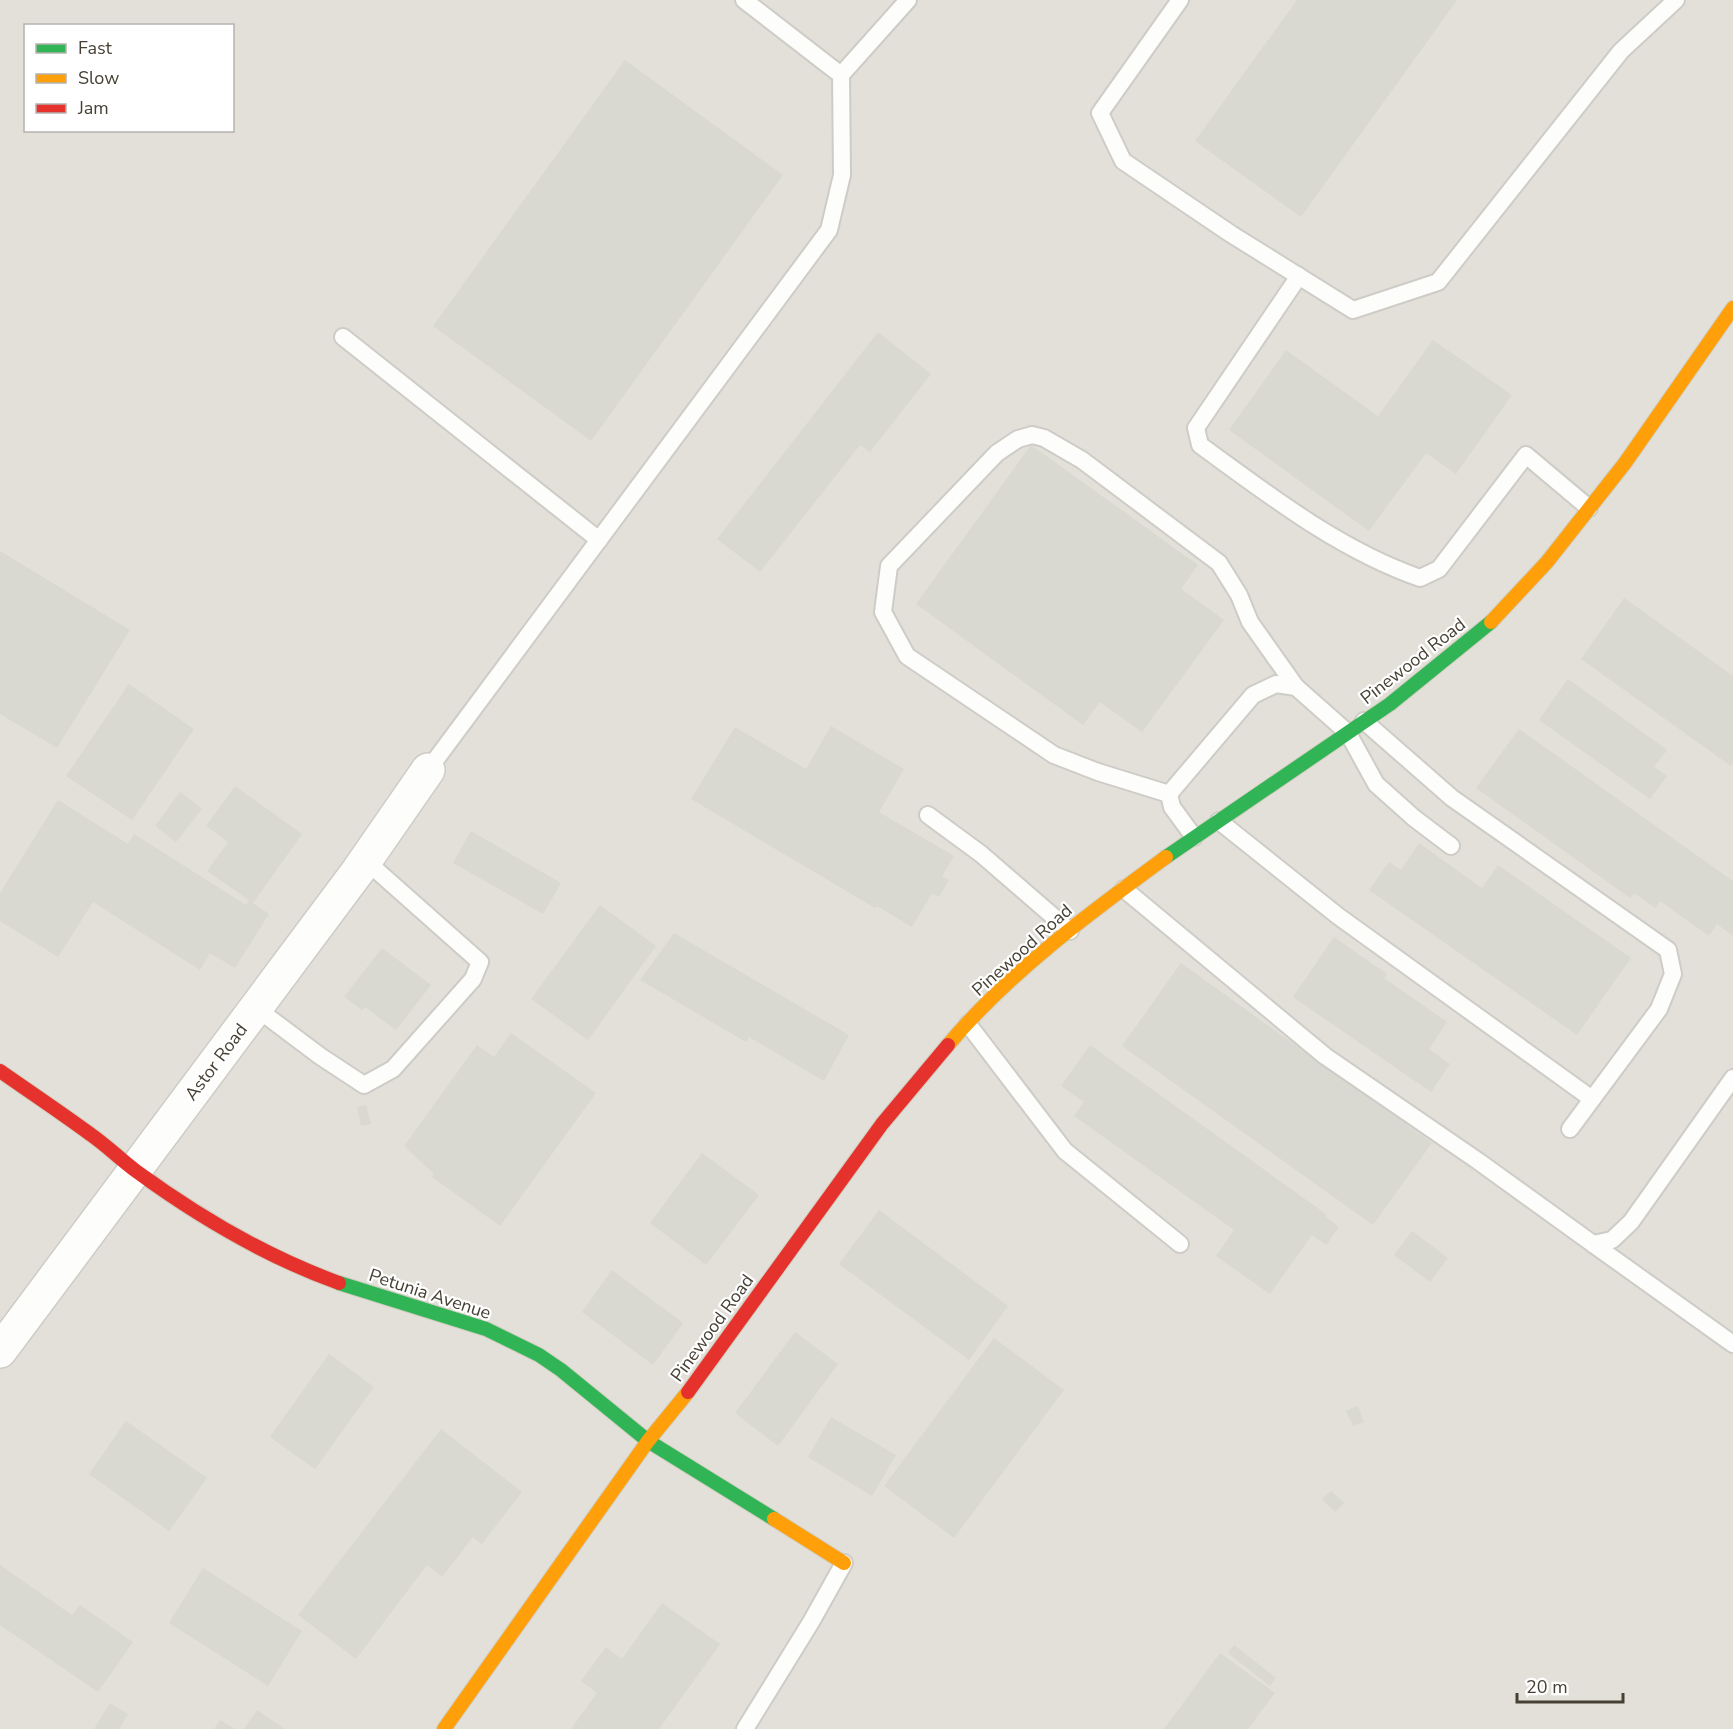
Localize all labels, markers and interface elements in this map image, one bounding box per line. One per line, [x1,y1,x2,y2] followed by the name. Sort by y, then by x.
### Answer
[24,24,234,132] legend
[78,36,113,60] text: Fast
[78,66,119,90] text: Slow
[77,96,109,120] text: Jam
[1355,612,1471,710] street label: Pinewood Road
[967,898,1077,1002] street label: Pinewood Road
[179,1019,253,1105] street label: Astor Road
[366,1263,494,1325] street label: Petunia Avenue
[665,1269,759,1387] street label: Pinewood Road
[1517,1666,1624,1704] scale bar
[1526,1675,1568,1699] text: 20 m

